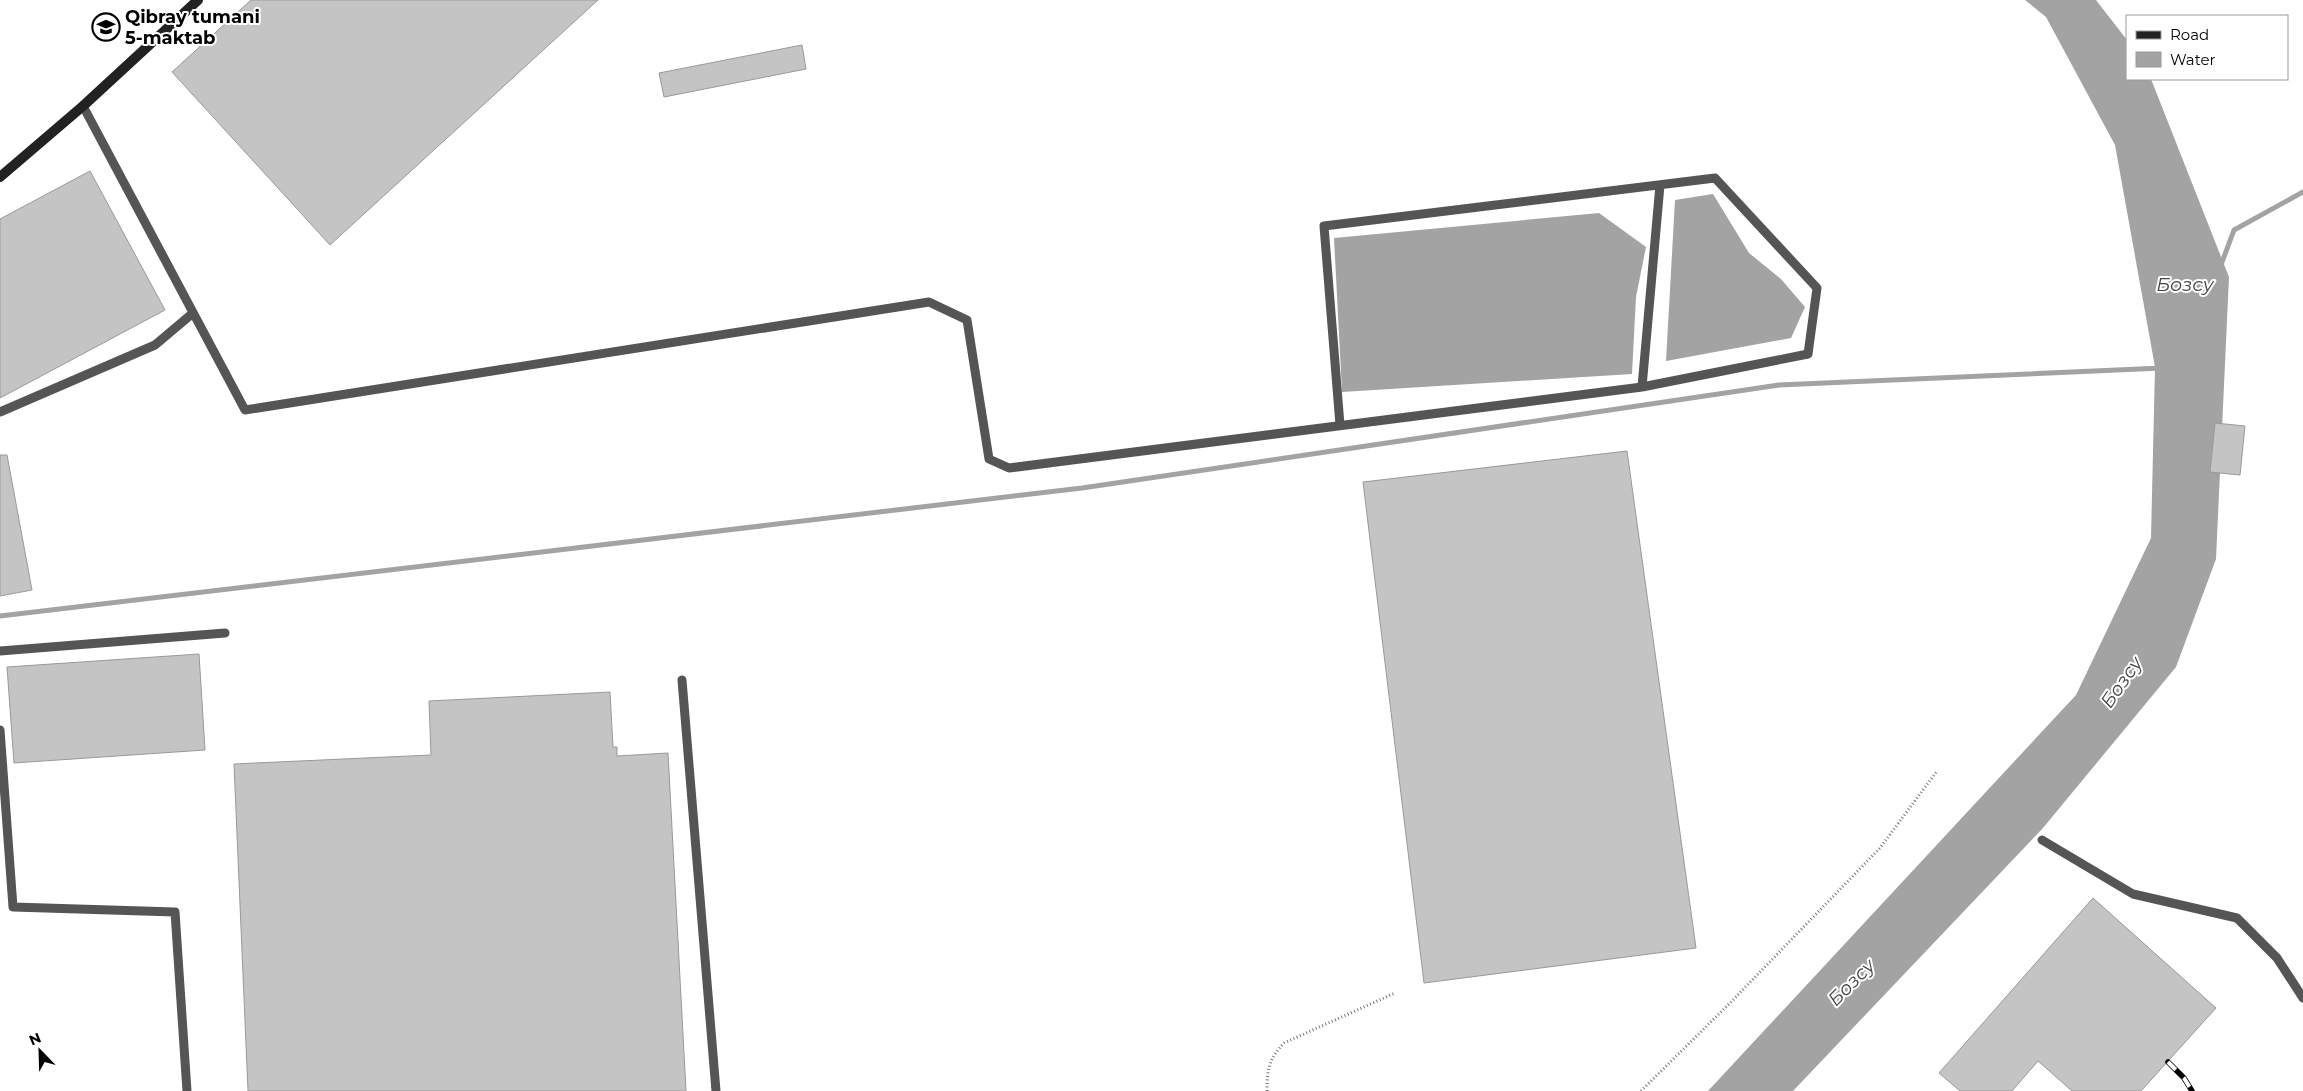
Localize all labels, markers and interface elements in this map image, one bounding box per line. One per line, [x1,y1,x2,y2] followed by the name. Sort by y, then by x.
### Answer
[125,6,260,49] place label: Qibray tumani 5-maktab
[91,12,121,42] school or university icon: Qibray tumani 5-maktab
[2126,15,2288,80] legend
[2170,25,2209,44] text: Road
[2170,50,2216,69] text: Water
[2156,273,2215,296] water label: Бозсу
[2096,651,2148,712] water label: Бозсу
[1823,953,1881,1011] water label: Бозсу
[15,1026,65,1076] north arrow
[26,1029,44,1050] text: N

